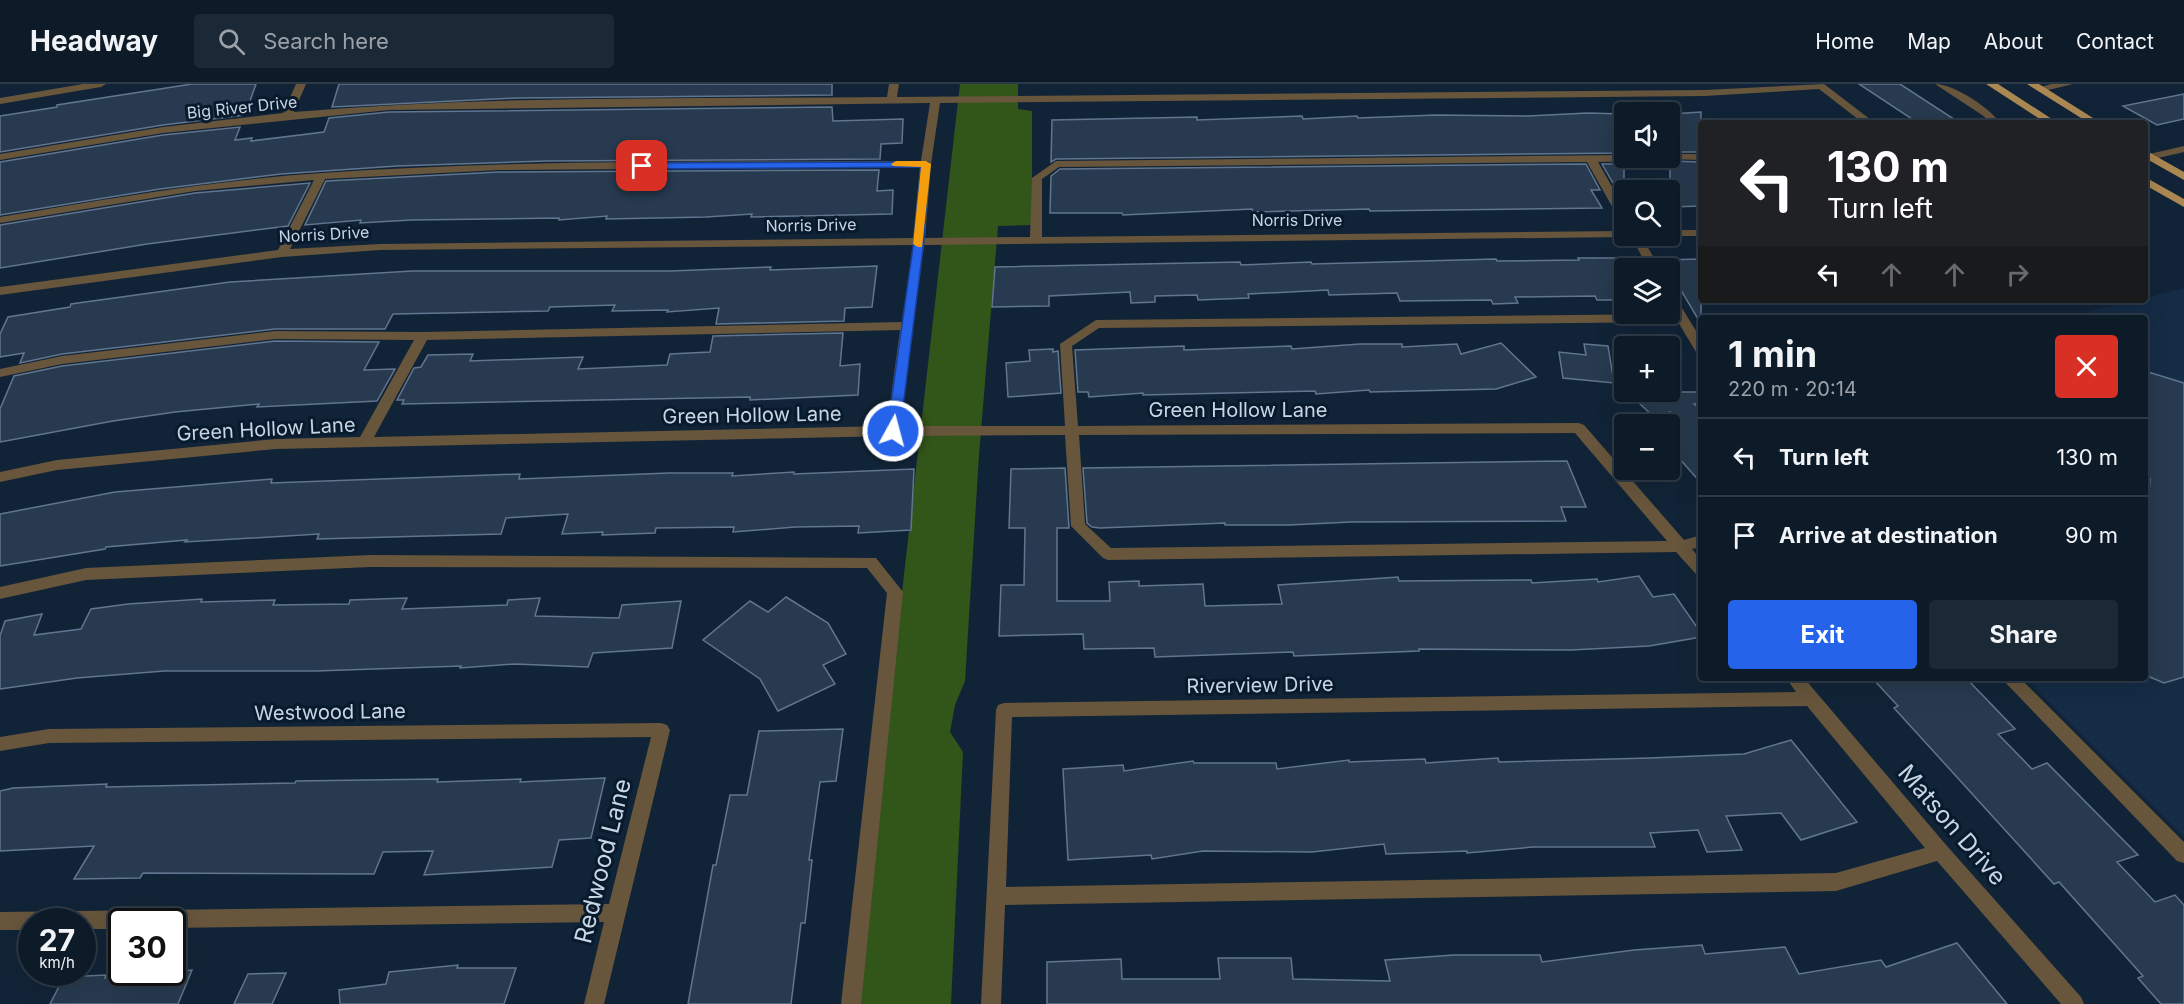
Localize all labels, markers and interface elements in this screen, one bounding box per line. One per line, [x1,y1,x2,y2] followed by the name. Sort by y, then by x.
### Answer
[194,14,614,68] search box
[30,24,158,58] text: Headway
[215,25,248,58] icon: search
[263,28,389,54] text: Search here
[1815,29,1874,54] text: Home
[1907,29,1951,54] text: Map
[1984,29,2043,54] text: About
[2076,29,2154,54] text: Contact
[186,91,298,123] street label: Big River Drive
[1614,102,1680,480] map controls
[1614,102,1680,168] button: sound
[616,140,667,191] pin
[1827,141,1949,192] text: 130 m
[1728,144,1806,222] icon: left
[625,149,658,182] icon: arrive
[1614,180,1680,246] button: search
[1827,192,1933,225] text: Turn left
[1252,210,1342,230] street label: Norris Drive
[765,214,857,236] street label: Norris Drive
[278,222,370,246] street label: Norris Drive
[1614,258,1680,324] button: layers
[1812,258,1845,291] icon: left
[1875,258,1908,291] icon: ahead
[1938,258,1971,291] icon: ahead
[2001,258,2034,291] icon: right
[1728,332,1817,376] text: 1 min
[2055,335,2118,398] button: close
[1614,336,1680,402] button: +
[1728,377,1857,401] text: 220 m · 20:14
[1148,398,1328,422] street label: Green Hollow Lane
[861,399,925,463] position arrow
[662,401,842,429] street label: Green Hollow Lane
[176,412,356,446] street label: Green Hollow Lane
[1614,414,1680,480] button: −
[1728,441,1761,474] icon: left
[1779,444,1869,470] text: Turn left
[2056,444,2118,470] text: 130 m
[1728,519,1761,552] icon: arrive
[1779,522,1998,548] text: Arrive at destination
[2065,522,2118,548] text: 90 m
[1728,600,1917,669] button: Exit
[1929,600,2118,669] button: Share
[1186,672,1334,698] street label: Riverview Drive
[254,699,406,725] street label: Westwood Lane
[1892,758,2013,891] street label: Matson Drive
[568,776,637,946] street label: Redwood Lane
[108,908,186,986] speed limit sign: 30
[39,922,75,958] text: 27
[39,953,75,972] text: km/h

